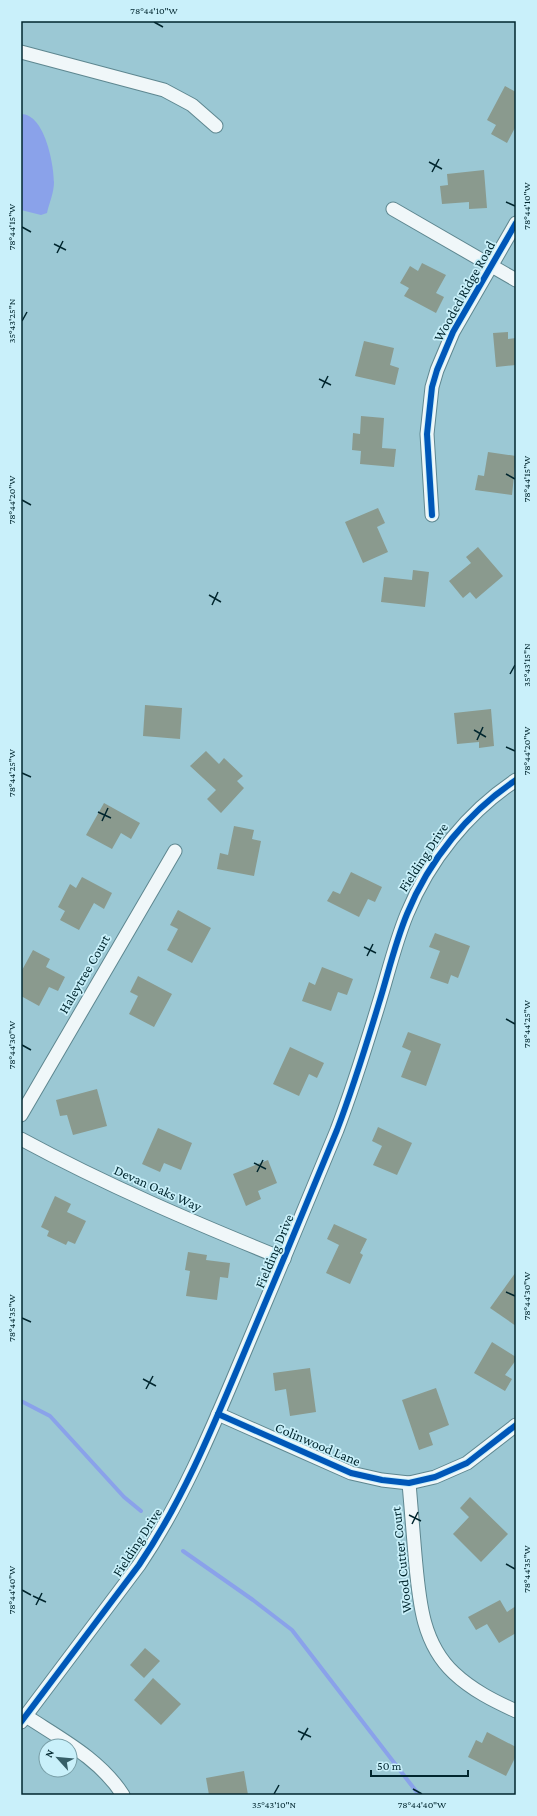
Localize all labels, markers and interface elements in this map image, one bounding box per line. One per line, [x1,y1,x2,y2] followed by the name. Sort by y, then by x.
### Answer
[130,5,178,16] text: 78°44'10"W
[521,182,532,230] text: 78°44'10"W
[6,203,17,250] text: 78°44'15"W
[430,237,499,344] street label: Wooded Ridge Road
[6,298,17,343] text: 35°43'25"N
[521,455,532,502] text: 78°44'15"W
[6,475,17,524] text: 78°44'20"W
[521,643,532,687] text: 35°43'15"N
[521,726,532,775] text: 78°44'20"W
[6,748,17,797] text: 78°44'25"W
[395,820,451,894] street label: Fielding Drive
[55,931,113,1016] street label: Haleytree Court
[521,999,532,1048] text: 78°44'25"W
[6,1020,17,1069] text: 78°44'30"W
[112,1162,205,1215] street label: Devan Oaks Way
[251,1212,297,1290] street label: Fielding Drive
[521,1271,532,1320] text: 78°44'30"W
[6,1293,17,1342] text: 78°44'35"W
[273,1419,363,1469] street label: Colinwood Lane
[109,1505,165,1579] street label: Fielding Drive
[387,1506,415,1614] street label: Wood Cutter Court
[521,1544,532,1593] text: 78°44'35"W
[6,1565,17,1614] text: 78°44'40"W
[38,1738,78,1778] north arrow
[42,1747,56,1760] text: N
[371,1752,468,1778] scale bar
[377,1759,402,1773] text: 50 m
[252,1799,296,1810] text: 35°43'10"N
[398,1799,447,1810] text: 78°44'40"W

